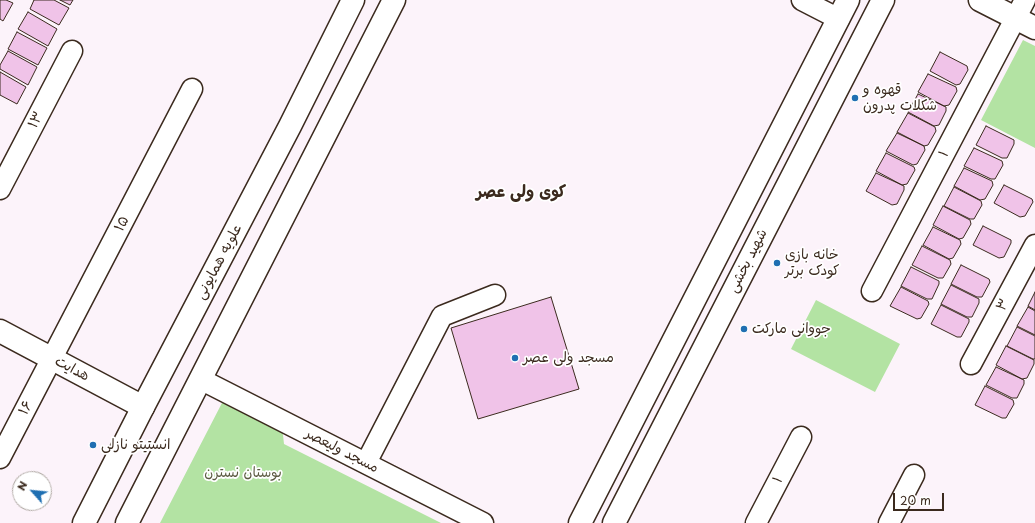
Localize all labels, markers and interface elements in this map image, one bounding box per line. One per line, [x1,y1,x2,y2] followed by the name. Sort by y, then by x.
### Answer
[863,82,937,114] place label: قهوه ‌و شکلات پدرون
[850,93,860,103] marker: قهوه ‌و شکلات پدرون
[25,109,47,131] street label: ۱۳
[935,148,953,160] street label: ۱
[476,183,566,203] district label: کوی ولی عصر
[111,214,133,234] street label: ۱۵
[192,222,246,302] street label: علویه همایونی
[725,226,771,296] street label: شهید بخشی
[785,247,840,280] place label: خانه بازی کودک برتر
[772,258,782,268] marker: خانه بازی کودک برتر
[993,296,1013,314] street label: ۳
[752,321,831,337] place label: جووانی مارکت
[739,324,749,334] marker: جووانی مارکت
[523,350,614,366] place label: مسجد ولی عصر
[52,353,92,385] street label: هدایت
[510,353,520,363] marker: مسجد ولی عصر
[15,398,37,418] street label: ۱۶
[303,425,381,477] street label: مسجد ولیعصر
[101,437,170,453] place label: انستیتو نازلی
[88,440,98,450] marker: انستیتو نازلی
[204,465,282,481] park label: بوستان نسترن
[12,471,52,511] north arrow
[769,474,787,486] street label: ۱
[12,478,31,494] text: N
[895,485,946,511] scale bar
[900,491,931,509] text: 20 m

